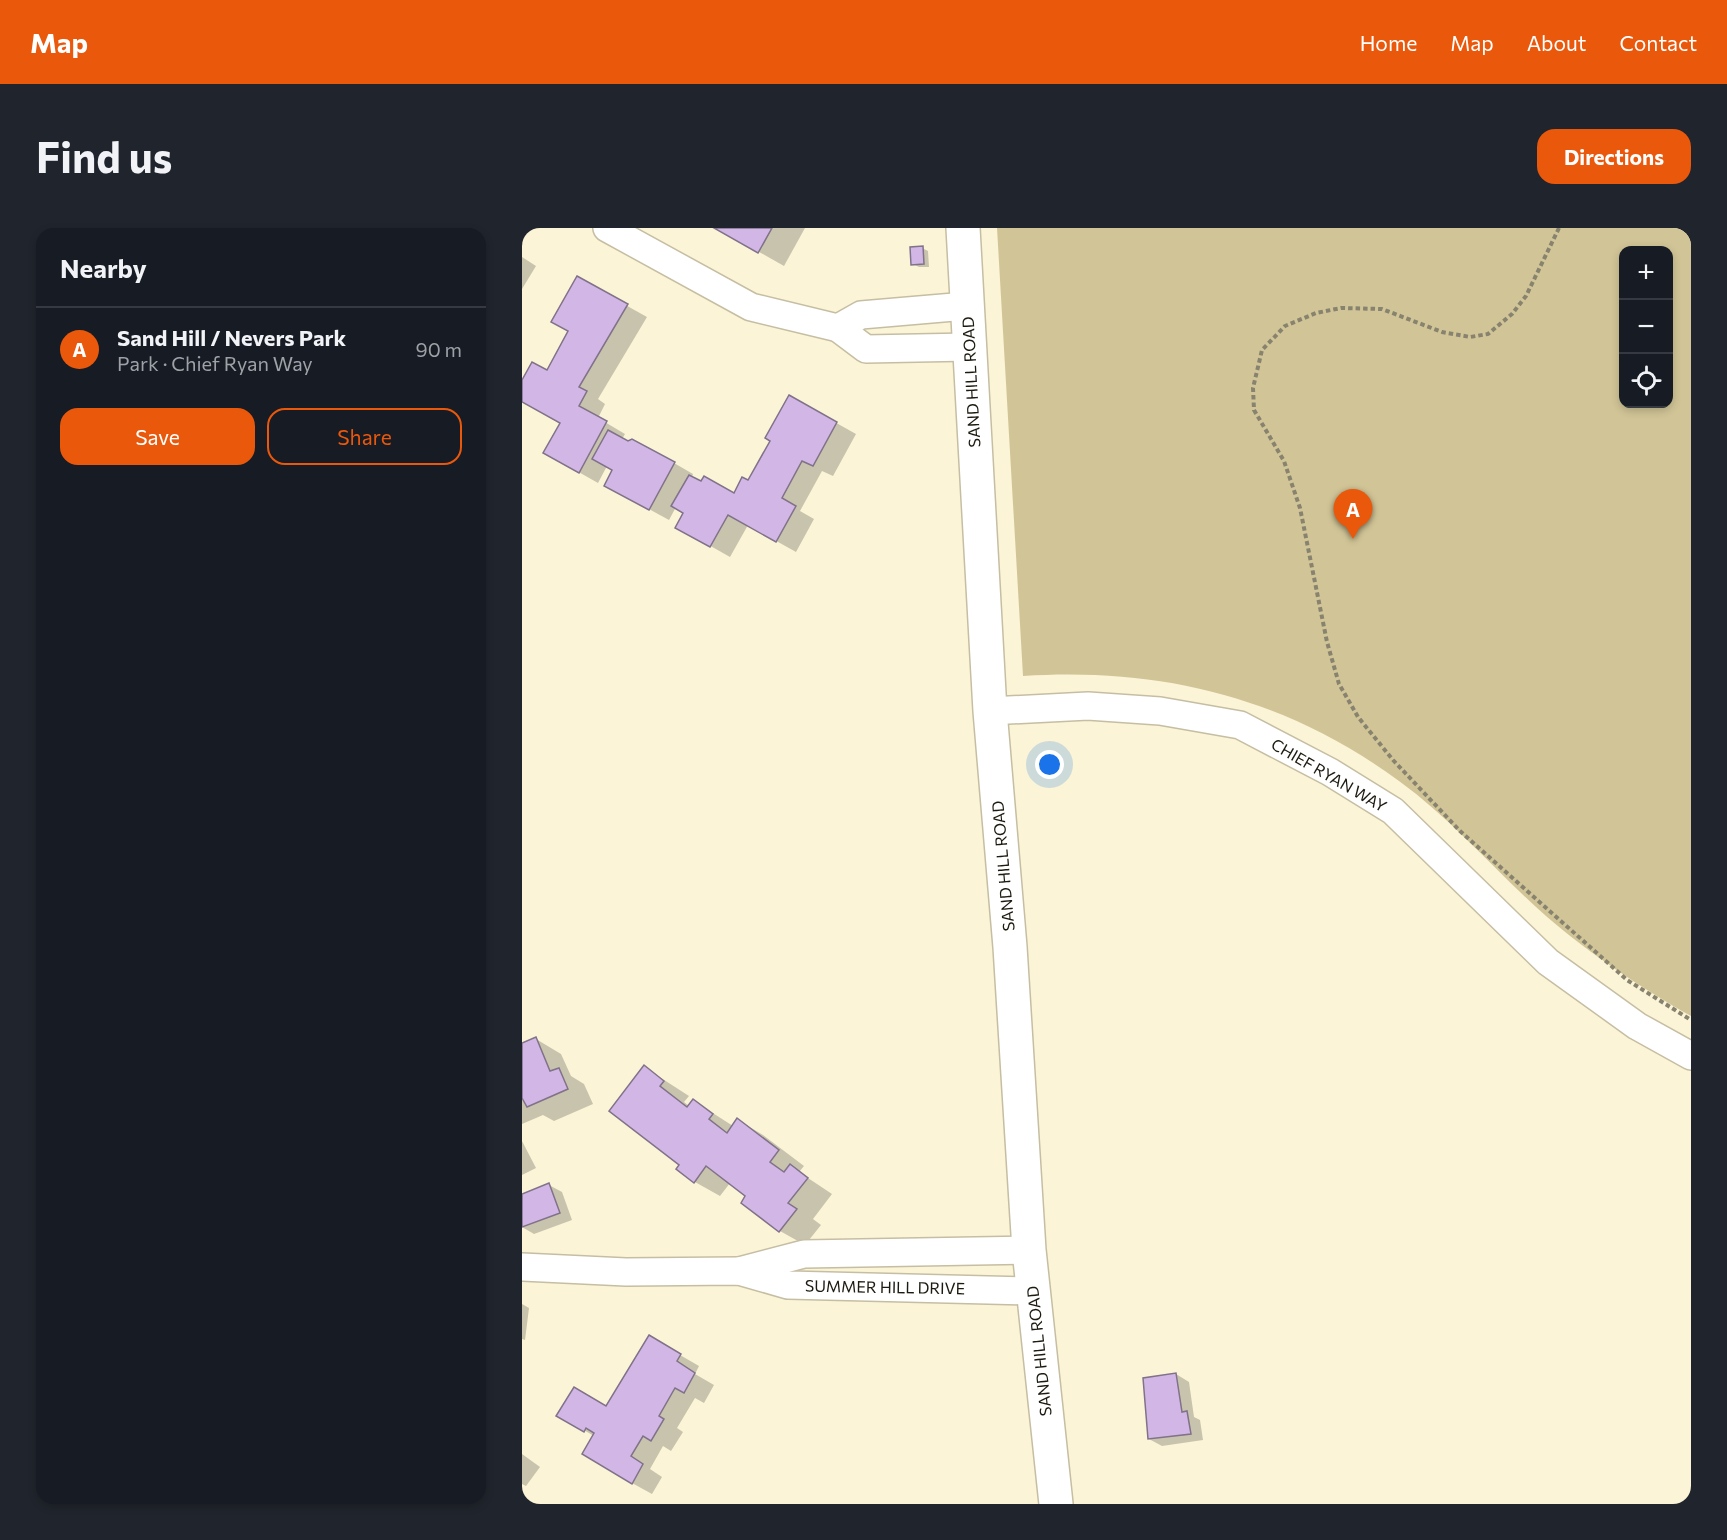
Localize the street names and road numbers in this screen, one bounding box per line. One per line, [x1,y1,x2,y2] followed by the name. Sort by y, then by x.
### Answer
[958,316,983,448] street label: SAND HILL ROAD
[1268,734,1391,816] street label: CHIEF RYAN WAY
[987,800,1018,932] street label: SAND HILL ROAD
[805,1276,965,1297] street label: SUMMER HILL DRIVE
[1022,1285,1055,1417] street label: SAND HILL ROAD

